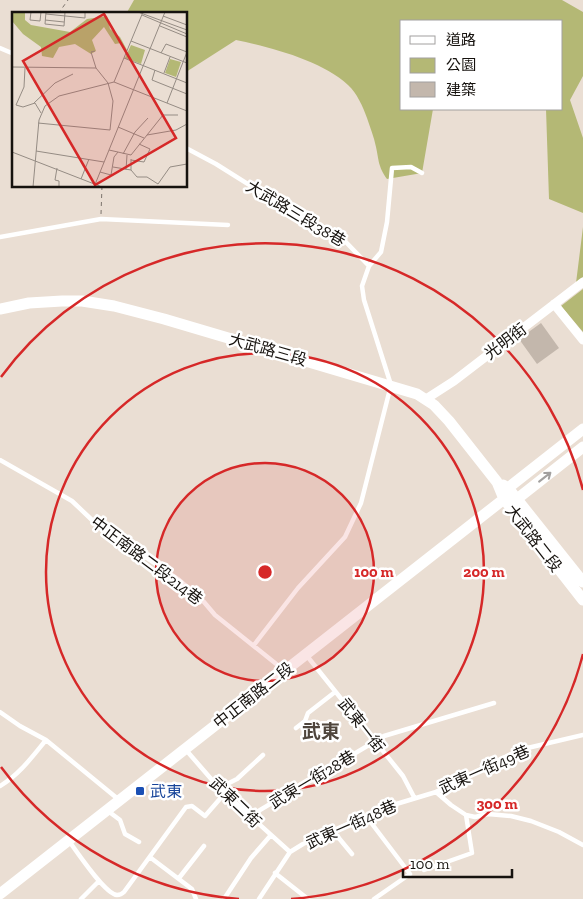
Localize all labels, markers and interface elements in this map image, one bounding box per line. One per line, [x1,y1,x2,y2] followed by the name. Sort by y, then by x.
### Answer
[12,12,188,188] inset map
[400,20,563,110] legend
[446,31,476,49] text: 道路
[446,56,476,74] text: 公園
[446,81,476,99] text: 建築
[243,176,349,251] street label: 大武路三段38巷
[480,319,530,363] street label: 光明街
[227,329,309,370] street label: 大武路三段
[538,472,552,482] one-way arrow
[501,501,566,576] street label: 大武路二段
[87,512,206,609] street label: 中正南路二段214巷
[256,563,274,581] centre of rings
[354,563,394,581] text: 100 m
[463,563,505,581] text: 200 m
[210,658,297,732] street label: 中正南路二段
[334,694,389,756] street label: 武東一街
[302,720,340,743] district label: 武東
[436,741,532,798] street label: 武東一街49巷
[266,746,359,813] street label: 武東一街28巷
[206,773,265,831] street label: 武東二街
[150,782,182,801] place label: 武東
[134,785,146,797] marker: 武東
[476,795,518,813] text: 300 m
[303,796,399,853] street label: 武東一街48巷
[403,846,512,878] scale bar
[410,855,449,873] text: 100 m

